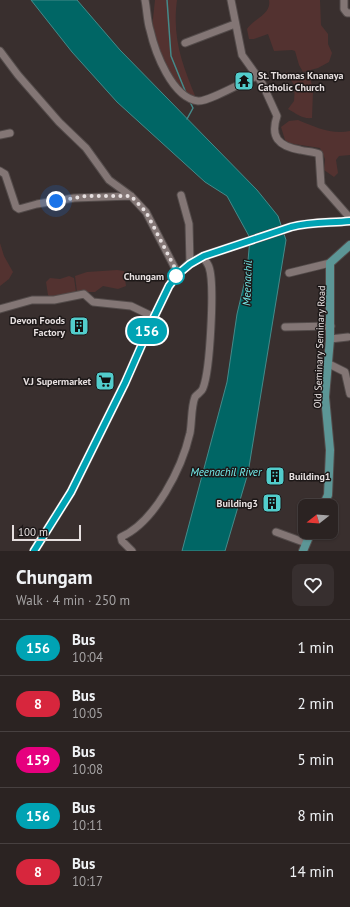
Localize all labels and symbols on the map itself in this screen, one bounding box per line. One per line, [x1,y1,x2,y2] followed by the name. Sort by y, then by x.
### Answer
[258,69,344,94] place label: St. Thomas Knanaya Catholic Church
[233,70,255,92] temple icon: St. Thomas Knanaya Catholic Church
[46,191,66,211] your location
[239,260,255,306] water label: Meenachil
[167,267,185,285] marker: Chungam
[124,270,164,283] place label: Chungam
[311,285,328,409] street label: Old Seminary Seminary Road
[10,314,65,339] place label: Devon Foods Factory
[68,315,90,337] building icon: Devon Foods Factory
[124,318,170,344] line badge: 156
[94,370,116,392] supermarket icon: V.J Supermarket
[22,375,92,388] place label: V.J Supermarket
[190,465,263,479] water label: Meenachil River
[264,465,286,487] building icon: Building1
[289,470,330,483] place label: Building1
[261,492,283,514] building icon: Building3
[217,497,258,510] place label: Building3
[298,499,338,539] north arrow
[12,523,81,542] scale bar

